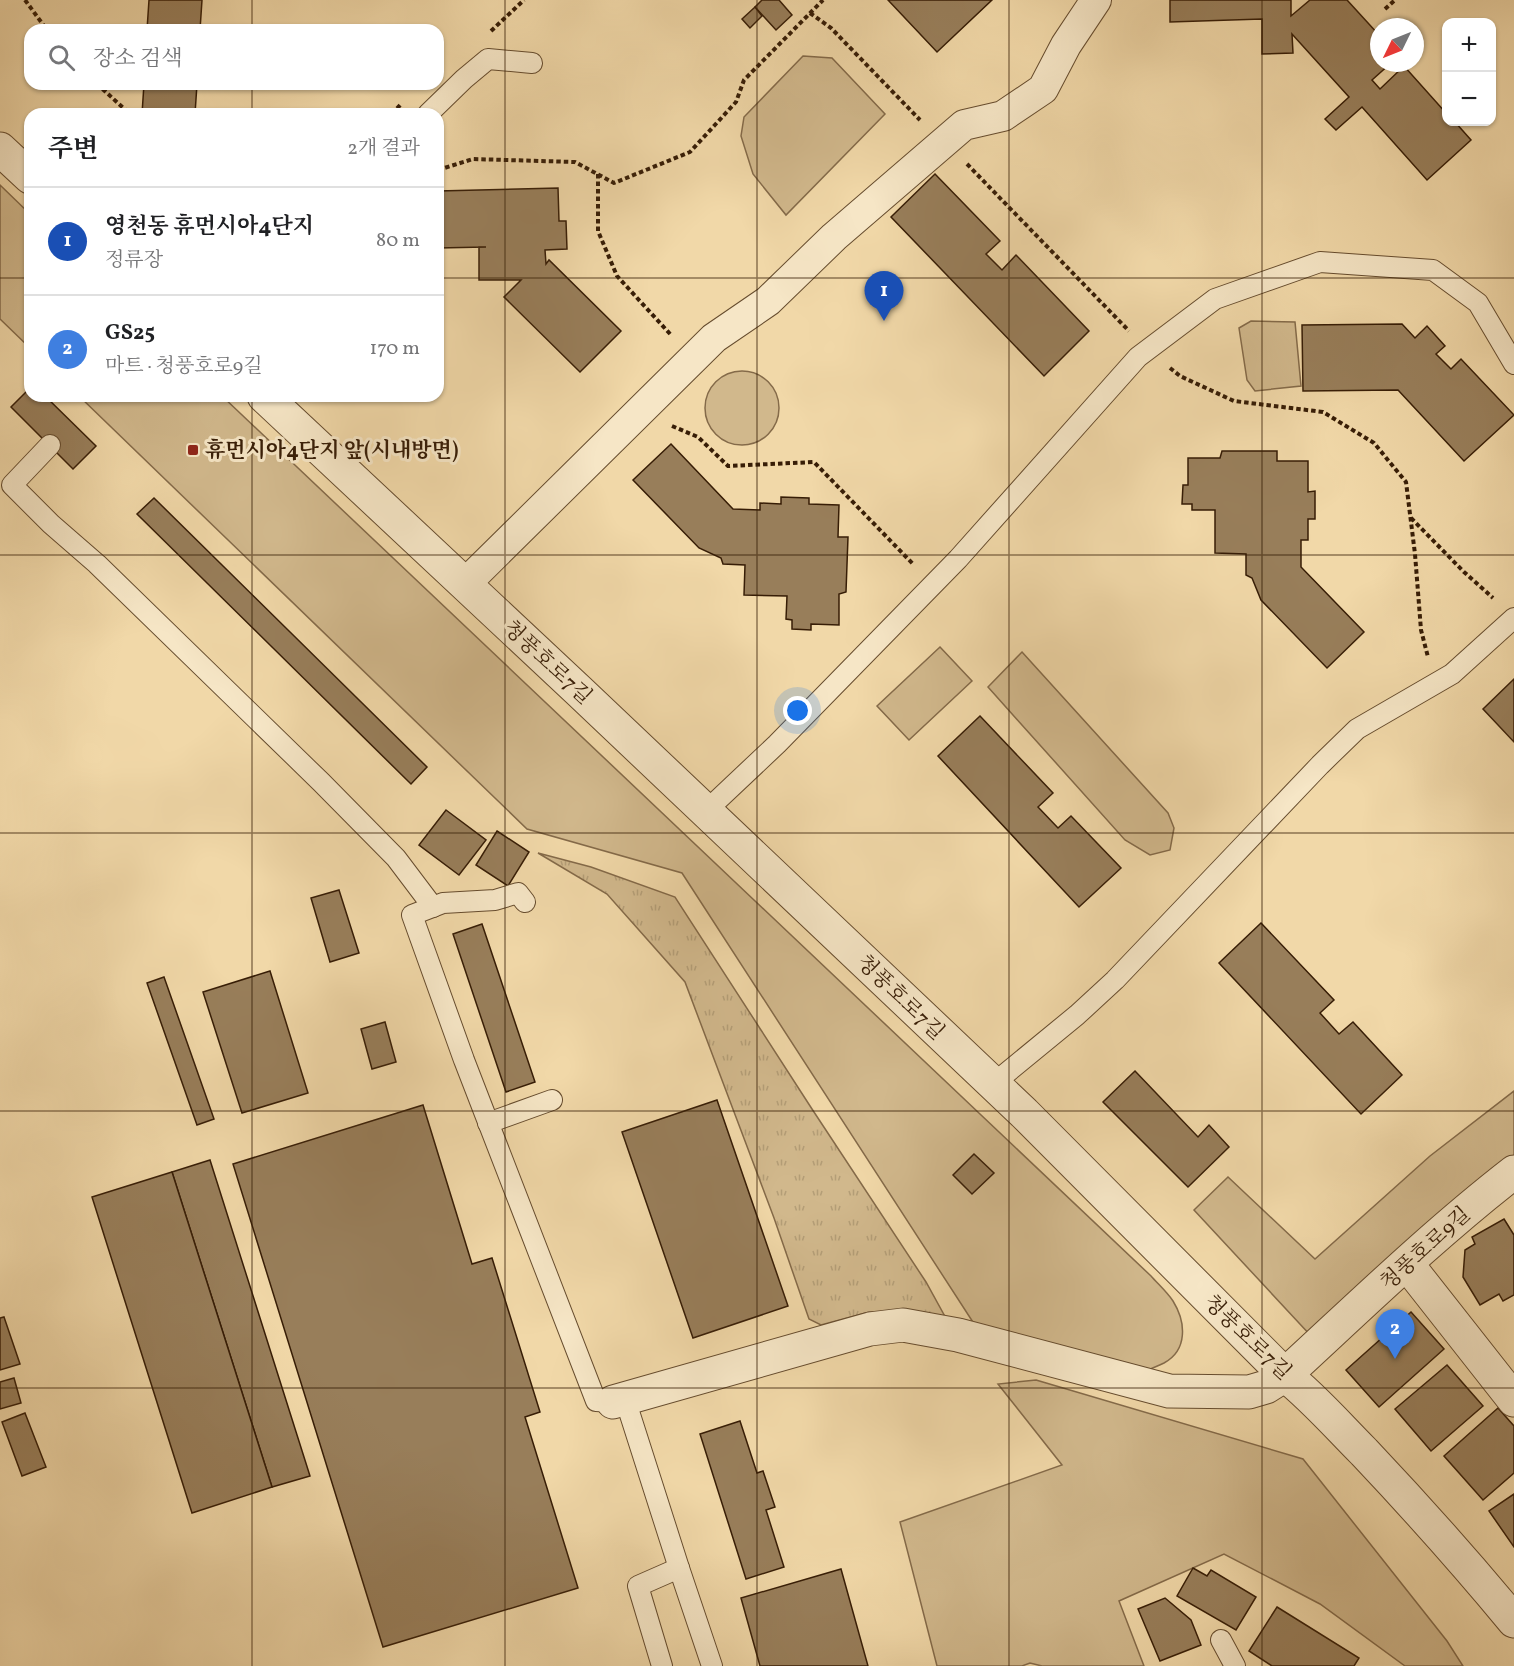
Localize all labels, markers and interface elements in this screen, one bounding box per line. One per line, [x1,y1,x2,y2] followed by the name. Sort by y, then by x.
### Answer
[1370,18,1424,72] north arrow
[1442,18,1496,126] map controls
[1442,18,1496,72] button: +
[24,24,444,90] search box
[45,41,78,74] icon: search
[93,44,182,75] text: 장소 검색
[1442,72,1496,126] button: −
[48,132,98,168] text: 주변
[347,135,420,163] text: 2개 결과
[105,212,314,243] text: 영천동 휴먼시아4단지
[63,227,72,255] text: 1
[376,227,420,255] text: 80 m
[105,247,163,275] text: 정류장
[864,272,904,321] pin: 1
[105,318,155,349] text: GS25
[62,335,73,363] text: 2
[370,335,420,363] text: 170 m
[105,353,263,381] text: 마트 · 청풍호로9길
[205,437,459,466] place label: 휴먼시아4단지 앞(시내방면)
[186,443,200,457] marker: 휴먼시아4단지 앞(시내방면)
[496,614,598,712] street label: 청풍호로7길
[783,696,812,725] your location
[850,949,950,1047] street label: 청풍호로7길
[1375,1201,1477,1297] street label: 청풍호로9길
[1197,1289,1297,1387] street label: 청풍호로7길
[1376,1310,1414,1359] pin: 2

